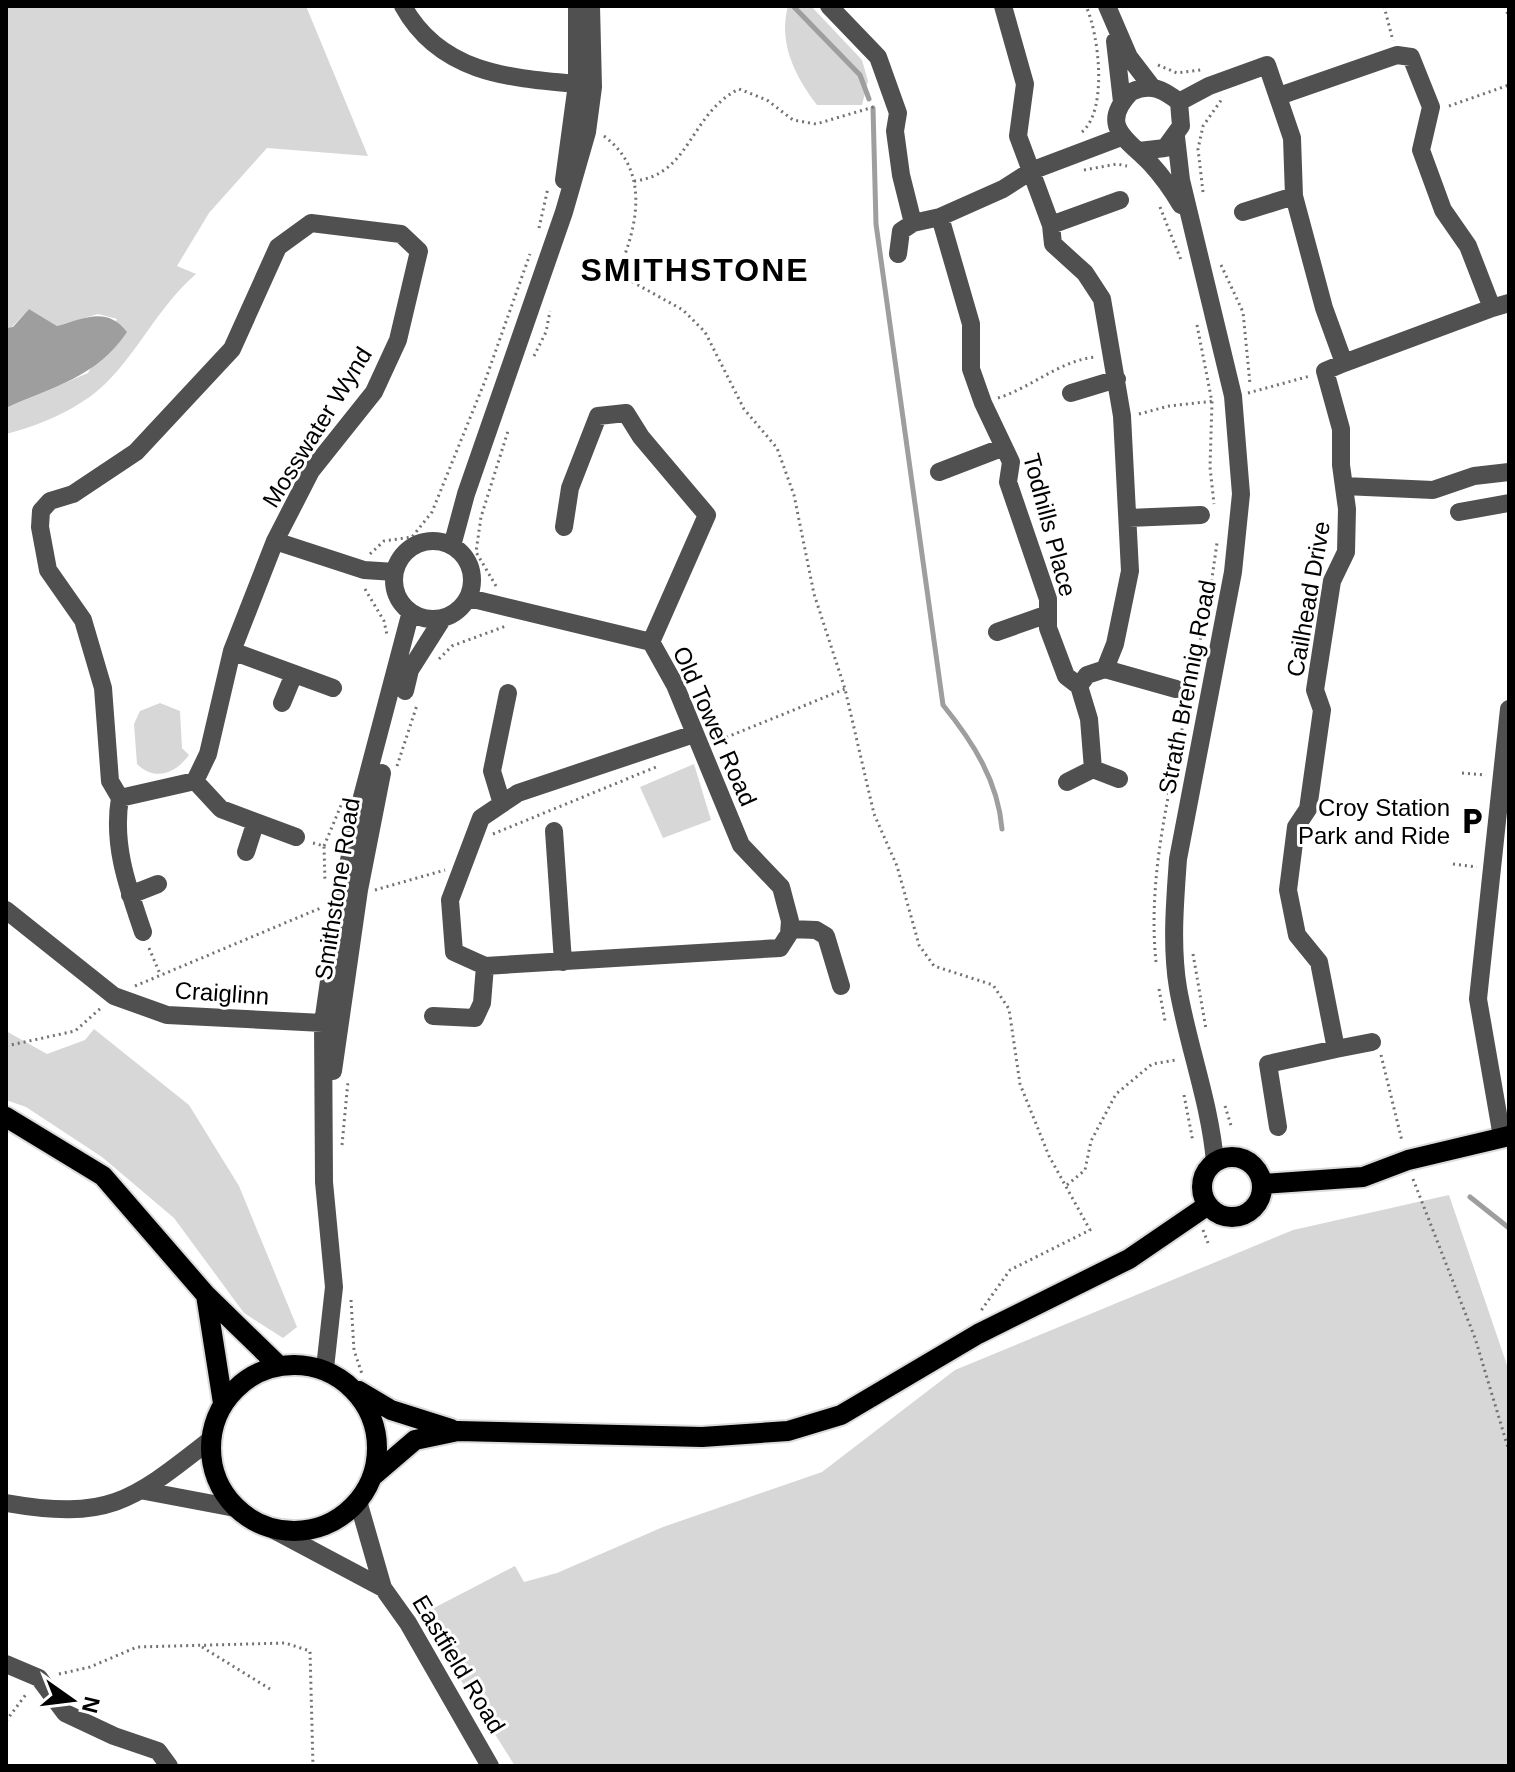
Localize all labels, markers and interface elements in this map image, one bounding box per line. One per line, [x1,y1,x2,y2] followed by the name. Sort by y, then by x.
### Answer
[580,252,810,288] district label: SMITHSTONE
[257,342,377,512] street label: Mosswater Wynd
[1018,451,1082,599] street label: Todhills Place
[1281,519,1335,679] street label: Cailhead Drive
[1153,578,1221,796] street label: Strath Brennig Road
[668,642,762,810] street label: Old Tower Road
[1298,794,1450,849] place label: Croy Station Park and Ride
[309,796,365,982] street label: Smithstone Road
[1457,806,1487,836] parking icon: Croy Station Park and Ride
[174,976,270,1010] street label: Craiglinn
[407,1590,511,1738] street label: Eastfield Road
[32,1660,112,1740] north arrow
[77,1694,105,1715] text: N

